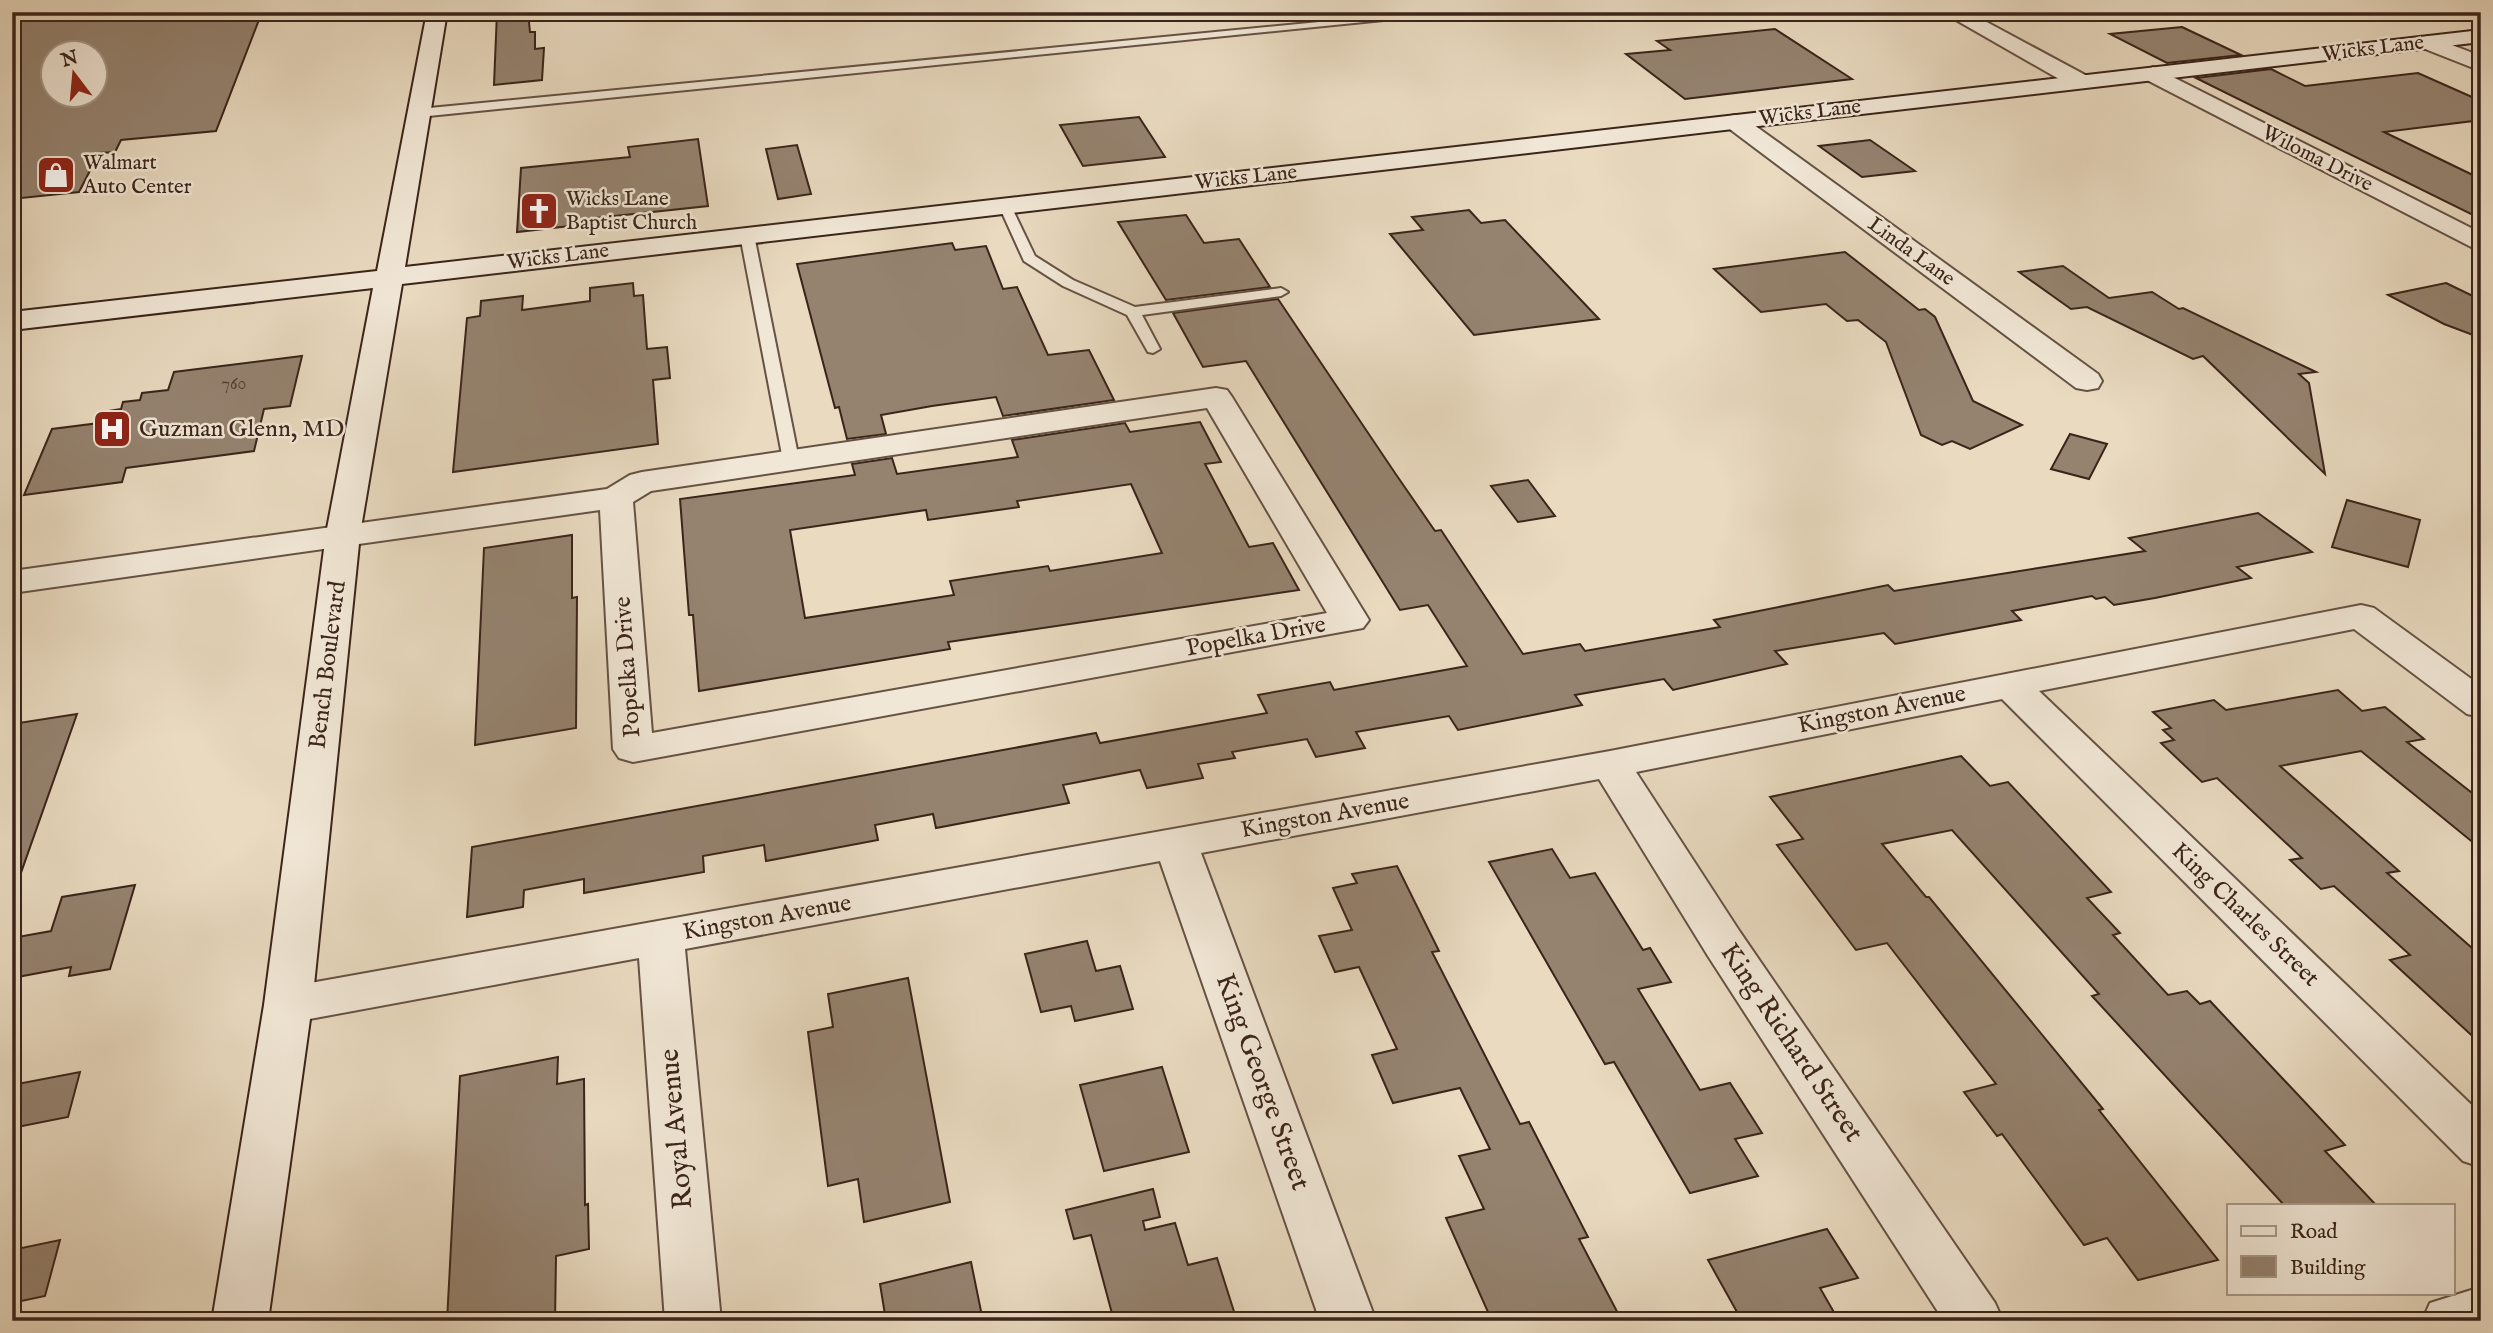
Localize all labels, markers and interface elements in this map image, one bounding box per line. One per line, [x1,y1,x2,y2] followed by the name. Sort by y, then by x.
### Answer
[2320,29,2426,69] street label: Wicks Lane
[38,38,108,108] north arrow
[58,46,82,74] text: N
[1757,93,1863,133] street label: Wicks Lane
[2257,119,2378,199] street label: Wiloma Drive
[82,150,192,201] place label: Walmart Auto Center
[35,154,77,196] shop icon: Walmart Auto Center
[1194,159,1299,197] street label: Wicks Lane
[566,186,697,237] place label: Wicks Lane Baptist Church
[518,190,560,232] church icon: Wicks Lane Baptist Church
[1862,211,1960,293] street label: Linda Lane
[505,237,611,277] street label: Wicks Lane
[222,373,246,396] house number: 760
[91,408,133,450] hospital icon: Guzman Glenn, MD
[139,414,344,445] place label: Guzman Glenn, MD
[302,579,354,751] street label: Bench Boulevard
[608,595,648,739] street label: Popelka Drive
[1184,609,1328,665] street label: Popelka Drive
[1795,679,1969,741] street label: Kingston Avenue
[1238,786,1412,846] street label: Kingston Avenue
[2164,836,2326,994] street label: King Charles Street
[680,888,854,948] street label: Kingston Avenue
[1712,937,1871,1149] street label: King Richard Street
[1207,969,1318,1196] street label: King George Street
[653,1047,701,1211] street label: Royal Avenue
[2227,1204,2454,1294] legend
[2290,1219,2338,1246] text: Road
[2290,1255,2366,1282] text: Building

